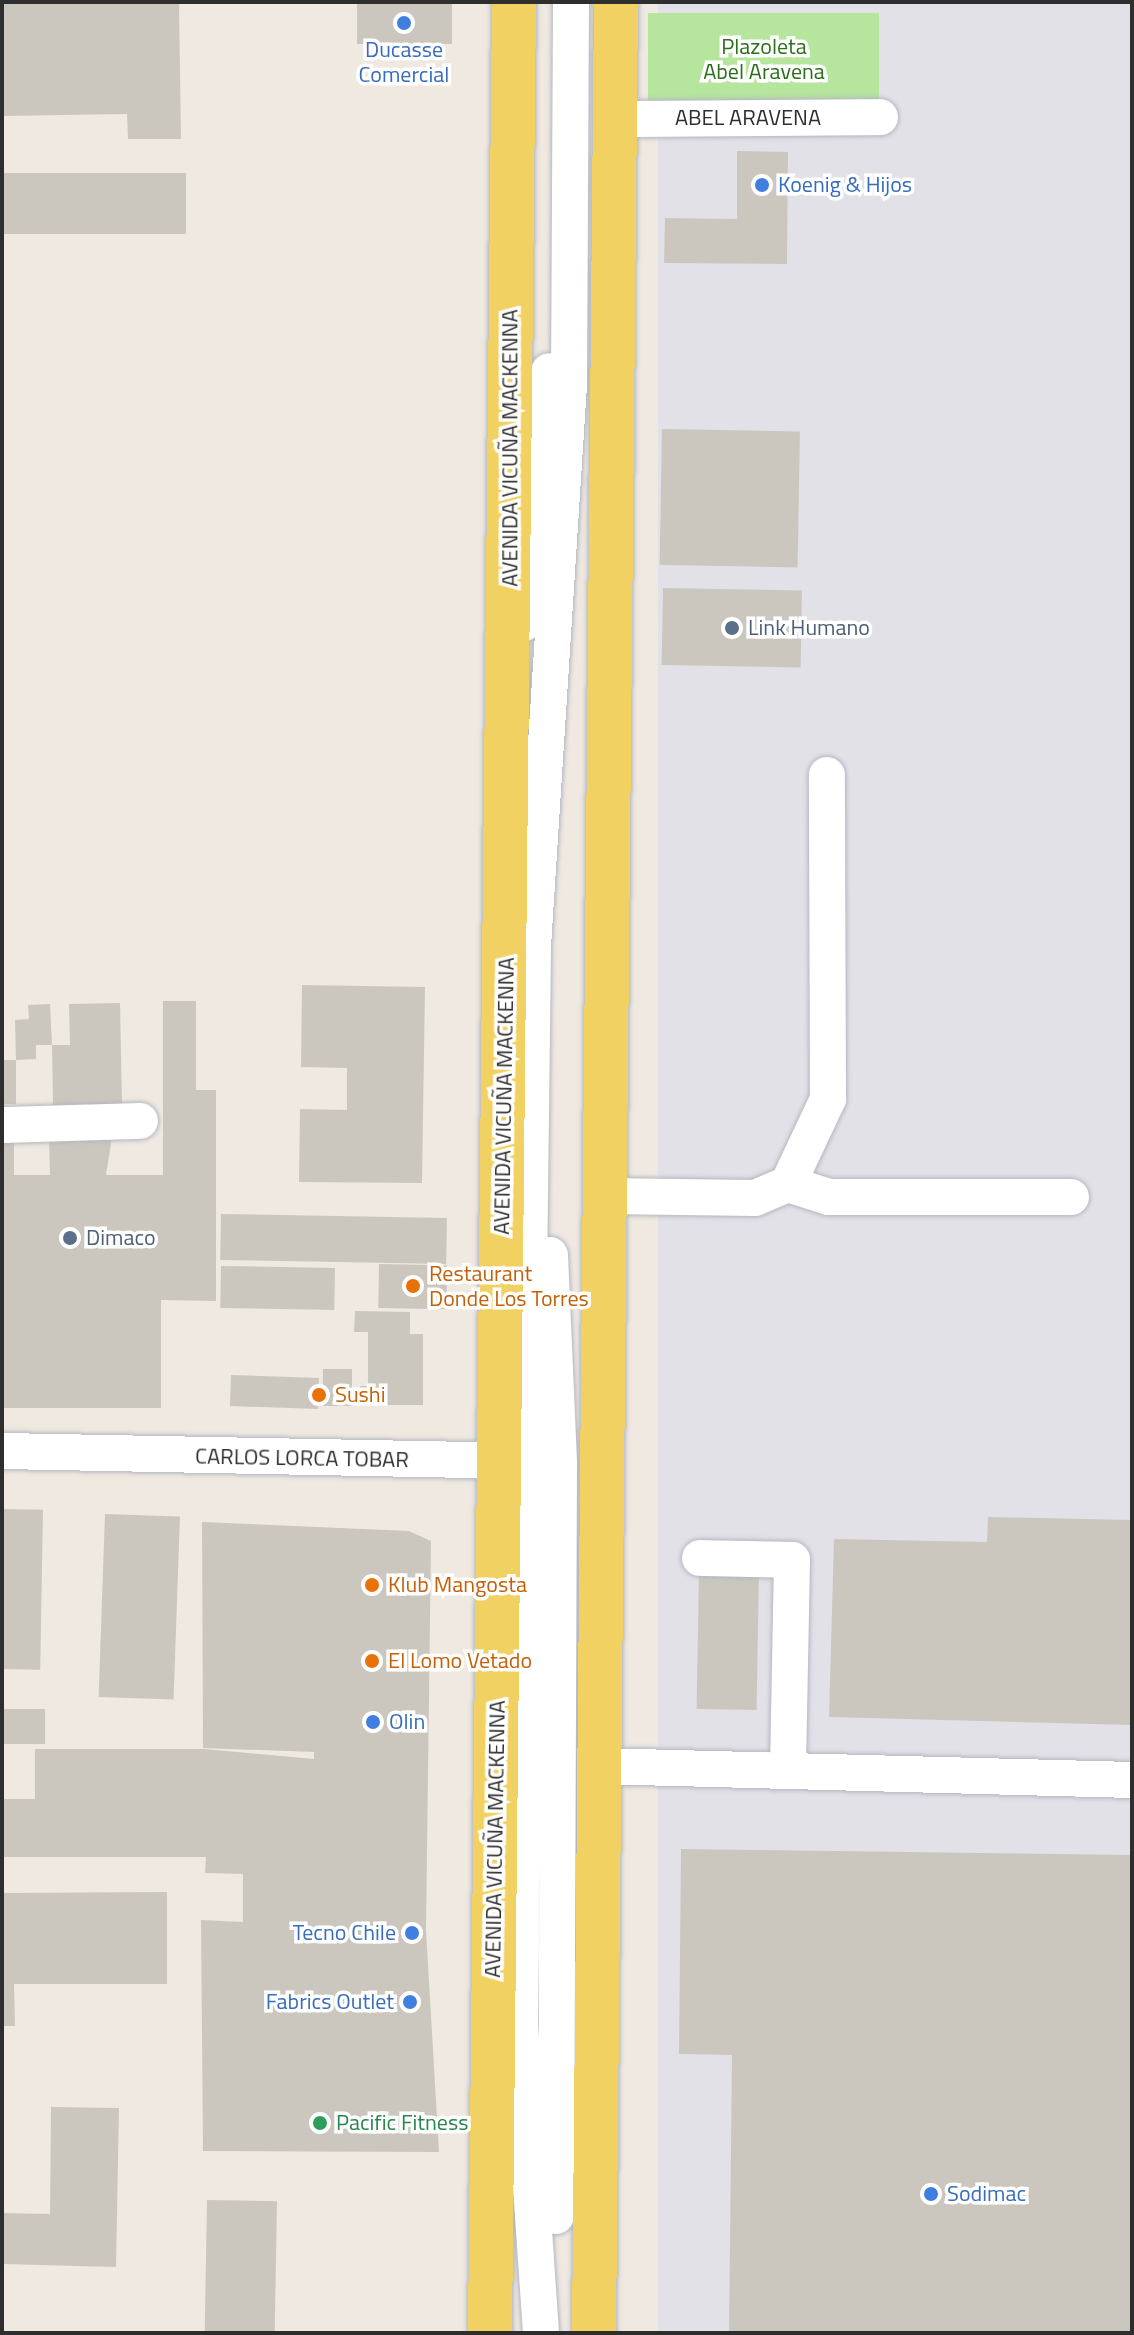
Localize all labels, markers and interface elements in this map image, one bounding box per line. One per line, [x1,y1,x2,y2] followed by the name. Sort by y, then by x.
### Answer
[395,14,413,32] marker: Ducasse Comercial
[703,33,825,84] park label: Plazoleta Abel Aravena
[359,36,449,88] place label: Ducasse Comercial
[675,105,821,131] street label: ABEL ARAVENA
[778,172,912,198] place label: Koenig & Hijos
[753,176,771,194] marker: Koenig & Hijos
[497,309,523,587] street label: AVENIDA VICUÑA MACKENNA
[748,615,870,641] place label: Link Humano
[723,619,741,637] marker: Link Humano
[488,957,520,1235] street label: AVENIDA VICUÑA MACKENNA
[86,1225,155,1251] place label: Dimaco
[61,1229,79,1247] marker: Dimaco
[429,1260,589,1312] place label: Restaurant Donde Los Torres
[404,1277,422,1295] marker: Restaurant Donde Los Torres
[335,1382,385,1408] place label: Sushi
[310,1386,328,1404] marker: Sushi
[195,1443,409,1473] street label: CARLOS LORCA TOBAR
[388,1572,527,1598] place label: Klub Mangosta
[363,1576,381,1594] marker: Klub Mangosta
[388,1648,532,1674] place label: El Lomo Vetado
[363,1652,381,1670] marker: El Lomo Vetado
[479,1700,511,1978] street label: AVENIDA VICUÑA MACKENNA
[389,1709,425,1735] place label: Olin
[364,1713,382,1731] marker: Olin
[293,1920,396,1946] place label: Tecno Chile
[403,1924,421,1942] marker: Tecno Chile
[266,1989,394,2015] place label: Fabrics Outlet
[401,1993,419,2011] marker: Fabrics Outlet
[336,2110,468,2136] place label: Pacific Fitness
[311,2114,329,2132] marker: Pacific Fitness
[947,2181,1026,2207] place label: Sodimac
[922,2185,940,2203] marker: Sodimac

